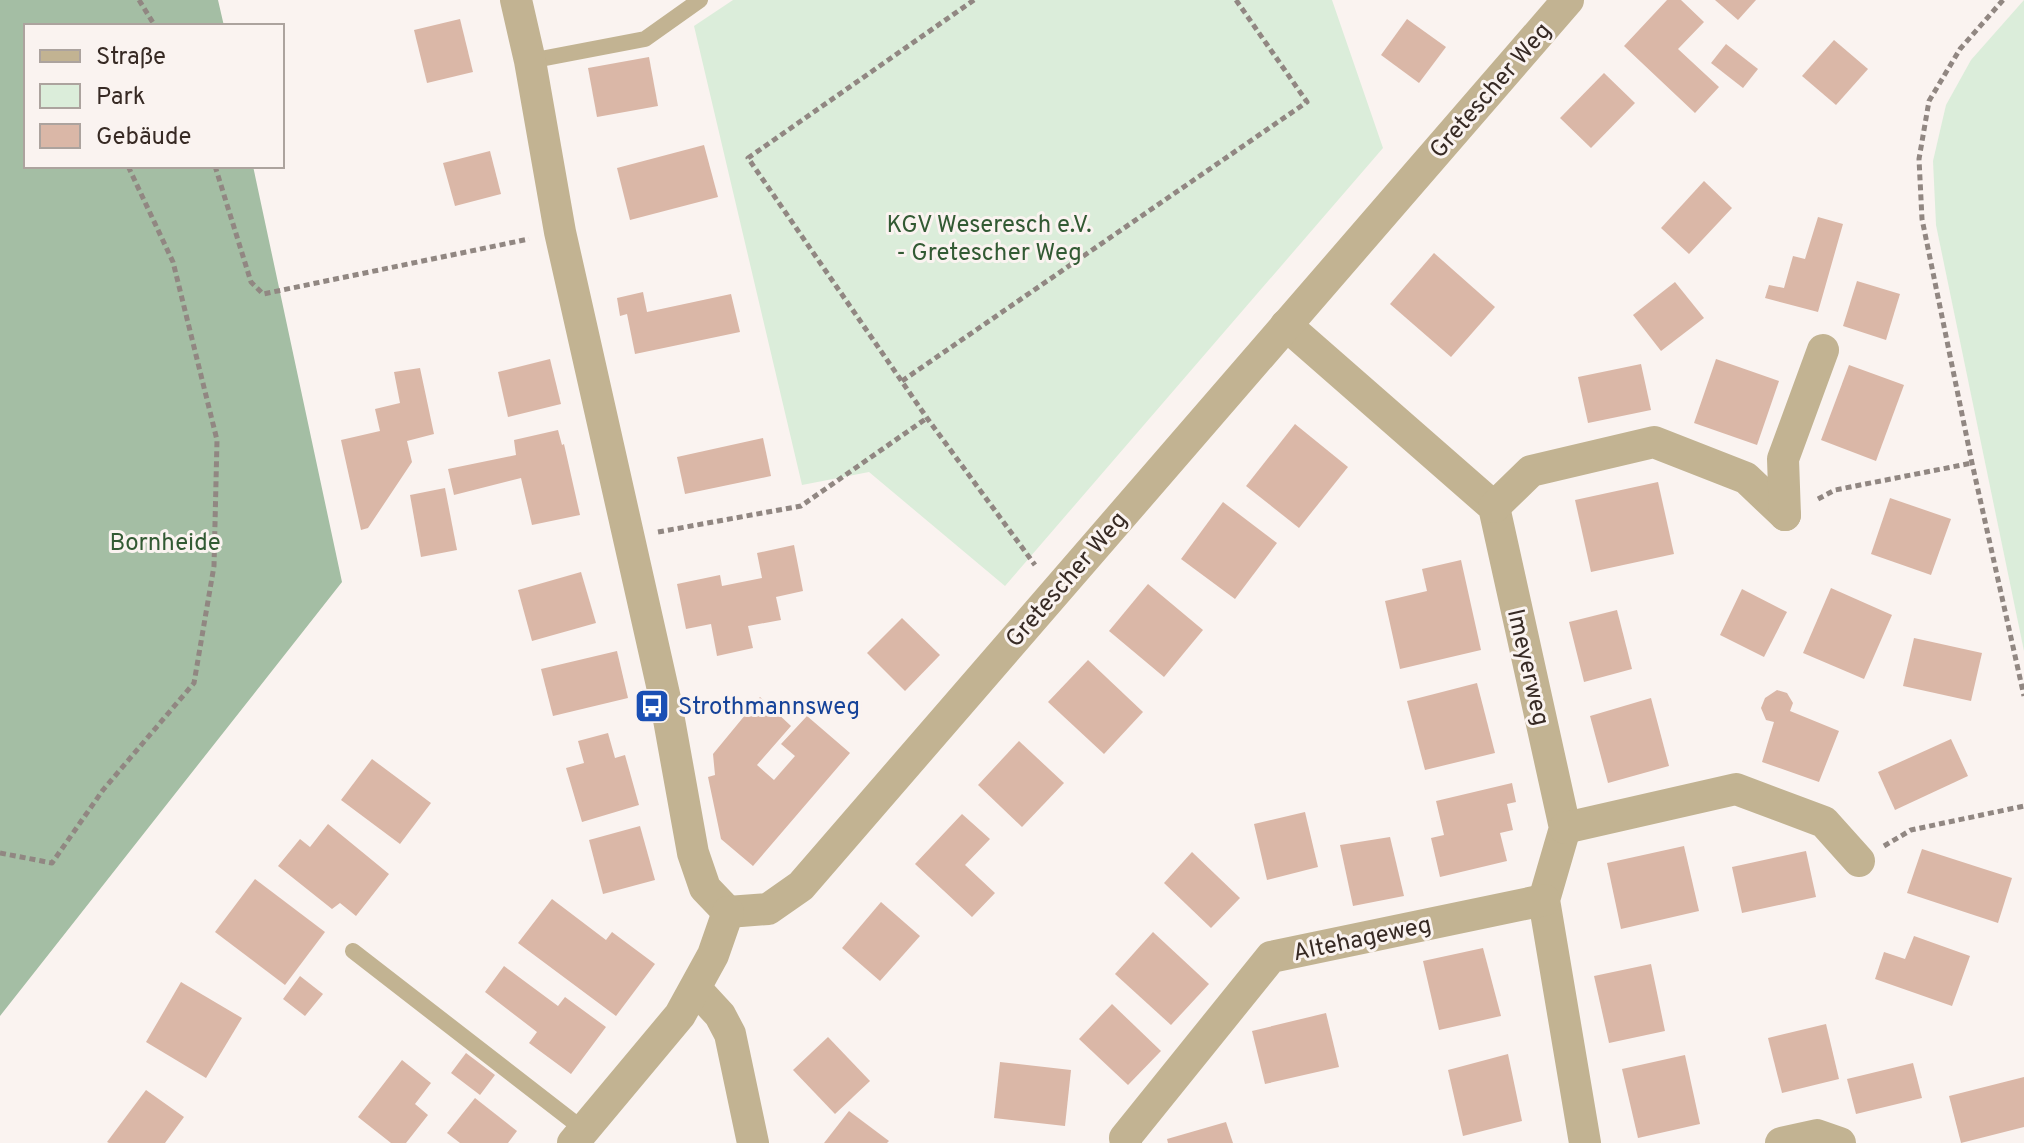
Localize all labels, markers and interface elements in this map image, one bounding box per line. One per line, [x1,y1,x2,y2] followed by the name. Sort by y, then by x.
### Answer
[1424,17,1559,165] street label: Gretescher Weg
[24,24,284,168] legend
[96,43,166,73] text: Straße
[96,83,146,113] text: Park
[96,123,191,153] text: Gebäude
[886,211,1092,269] park label: KGV Weseresch e.V. - Gretescher Weg
[1000,506,1135,654] street label: Gretescher Weg
[109,529,221,559] park label: Bornheide
[1499,606,1555,729] street label: Imeyerweg
[633,687,671,725] bus stop icon: Strothmannsweg
[678,693,860,723] place label: Strothmannsweg
[1290,911,1434,969] street label: Altehageweg

